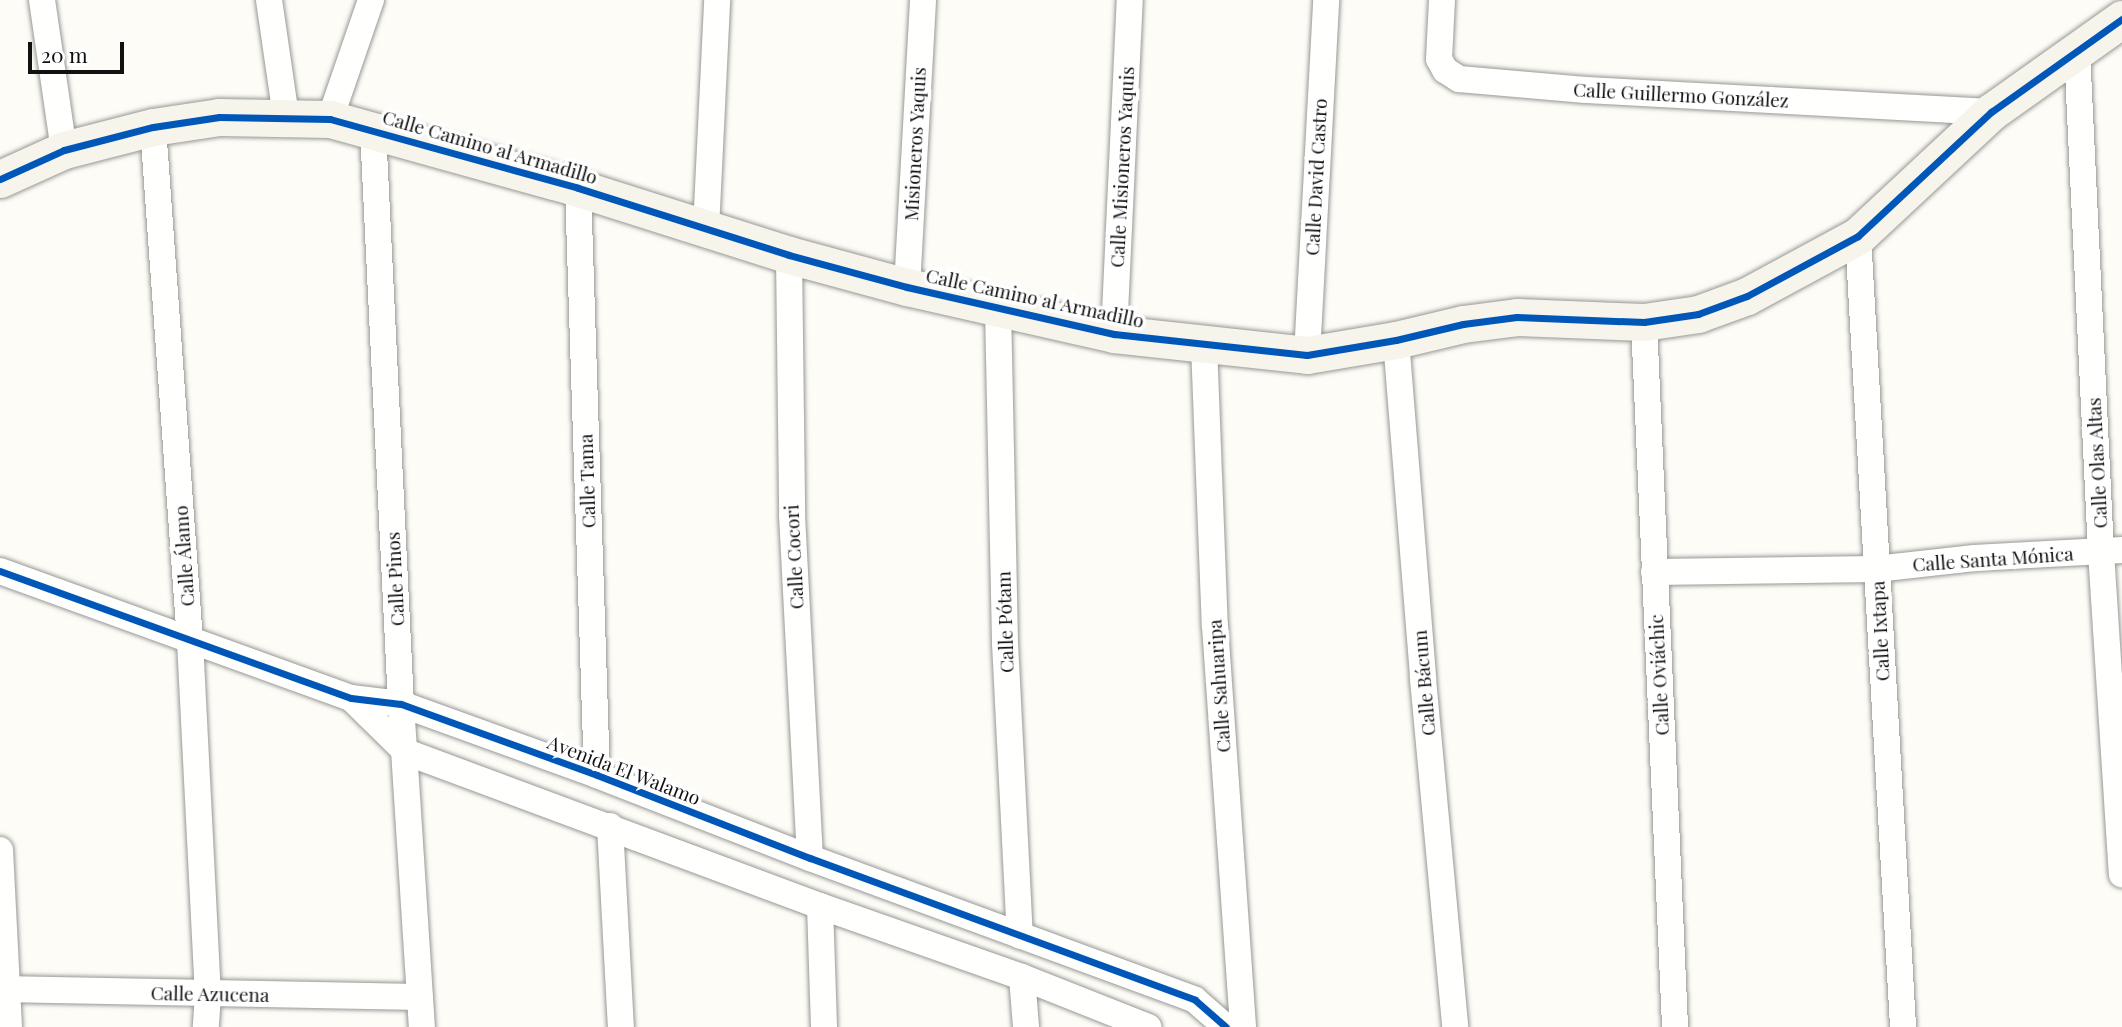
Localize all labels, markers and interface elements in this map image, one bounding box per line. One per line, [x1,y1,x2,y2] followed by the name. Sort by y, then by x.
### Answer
[32,28,128,72] scale bar
[41,40,88,68] text: 20 m
[1105,65,1139,269] street label: Calle Misioneros Yaquis
[900,66,930,222] street label: Misioneros Yaquis
[1573,78,1789,112] street label: Calle Guillermo González
[1300,98,1332,256] street label: Calle David Castro
[380,105,600,189] street label: Calle Camino al Armadillo
[924,264,1146,332] street label: Calle Camino al Armadillo
[2082,397,2112,529] street label: Calle Olas Altas
[574,433,600,529] street label: Calle Tama
[169,504,199,608] street label: Calle Álamo
[780,504,808,610] street label: Calle Cocori
[381,531,409,627] street label: Calle Pinos
[1912,542,2074,576] street label: Calle Santa Mónica
[992,571,1018,673] street label: Calle Pótam
[1866,580,1894,682] street label: Calle Ixtapa
[1644,614,1674,736] street label: Calle Oviáchic
[1203,619,1235,753] street label: Calle Sahuaripa
[1408,629,1440,737] street label: Calle Bácum
[544,730,704,810] street label: Avenida El Walamo
[150,982,270,1006] street label: Calle Azucena

